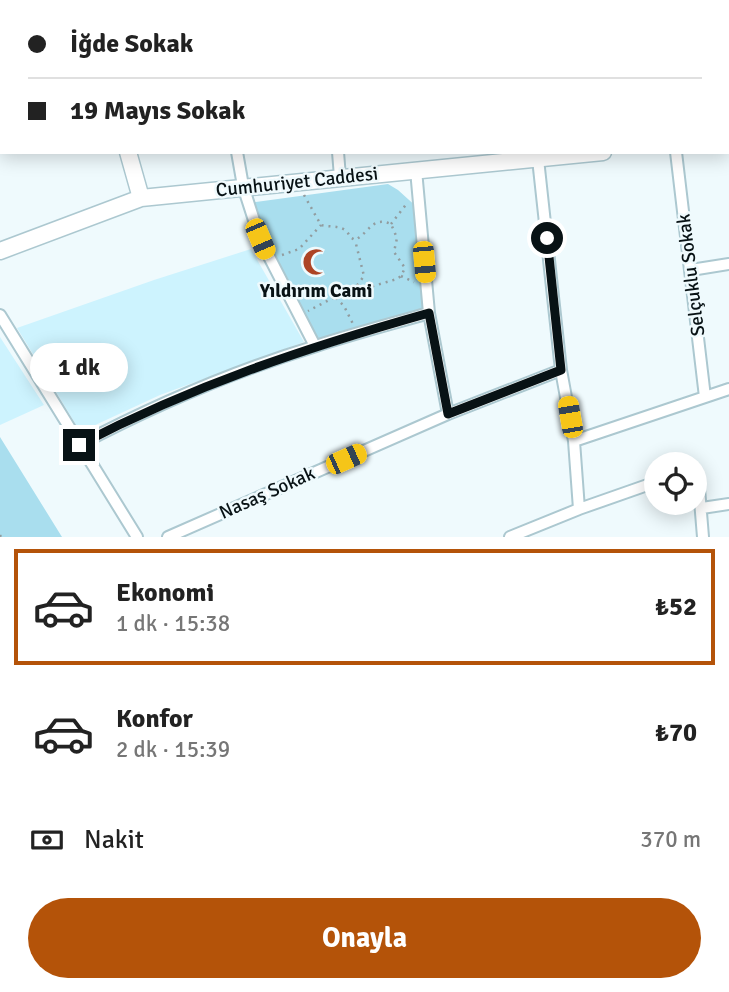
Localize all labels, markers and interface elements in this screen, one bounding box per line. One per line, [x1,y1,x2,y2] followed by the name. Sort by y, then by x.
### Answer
[70,28,193,60] text: İğde Sokak
[70,95,245,127] text: 19 Mayıs Sokak
[215,162,379,202] street label: Cumhuriyet Caddesi
[672,212,710,338] street label: Selçuklu Sokak
[243,216,278,262] car
[531,222,563,254] route start
[412,240,437,284] car
[301,247,331,277] mosque icon: Yıldırım Cami
[259,279,372,303] place label: Yıldırım Cami
[30,344,128,392] callout: 1 dk
[58,353,100,382] text: 1 dk
[557,394,584,440] car
[63,429,95,461] route end
[323,441,370,477] car
[644,452,707,515] map controls
[644,452,707,515] button: locate
[215,461,319,525] street label: Nasaş Sokak
[32,576,95,639] icon: car
[116,577,214,609] text: Ekonomi
[655,591,697,623] text: ₺52
[116,609,230,638] text: 1 dk · 15:38
[32,702,95,765] icon: car
[116,703,193,735] text: Konfor
[655,717,697,749] text: ₺70
[116,735,230,764] text: 2 dk · 15:39
[28,821,66,859] icon: cash
[84,824,144,856] text: Nakit
[640,825,701,854] text: 370 m
[28,898,701,978] button: Onayla

